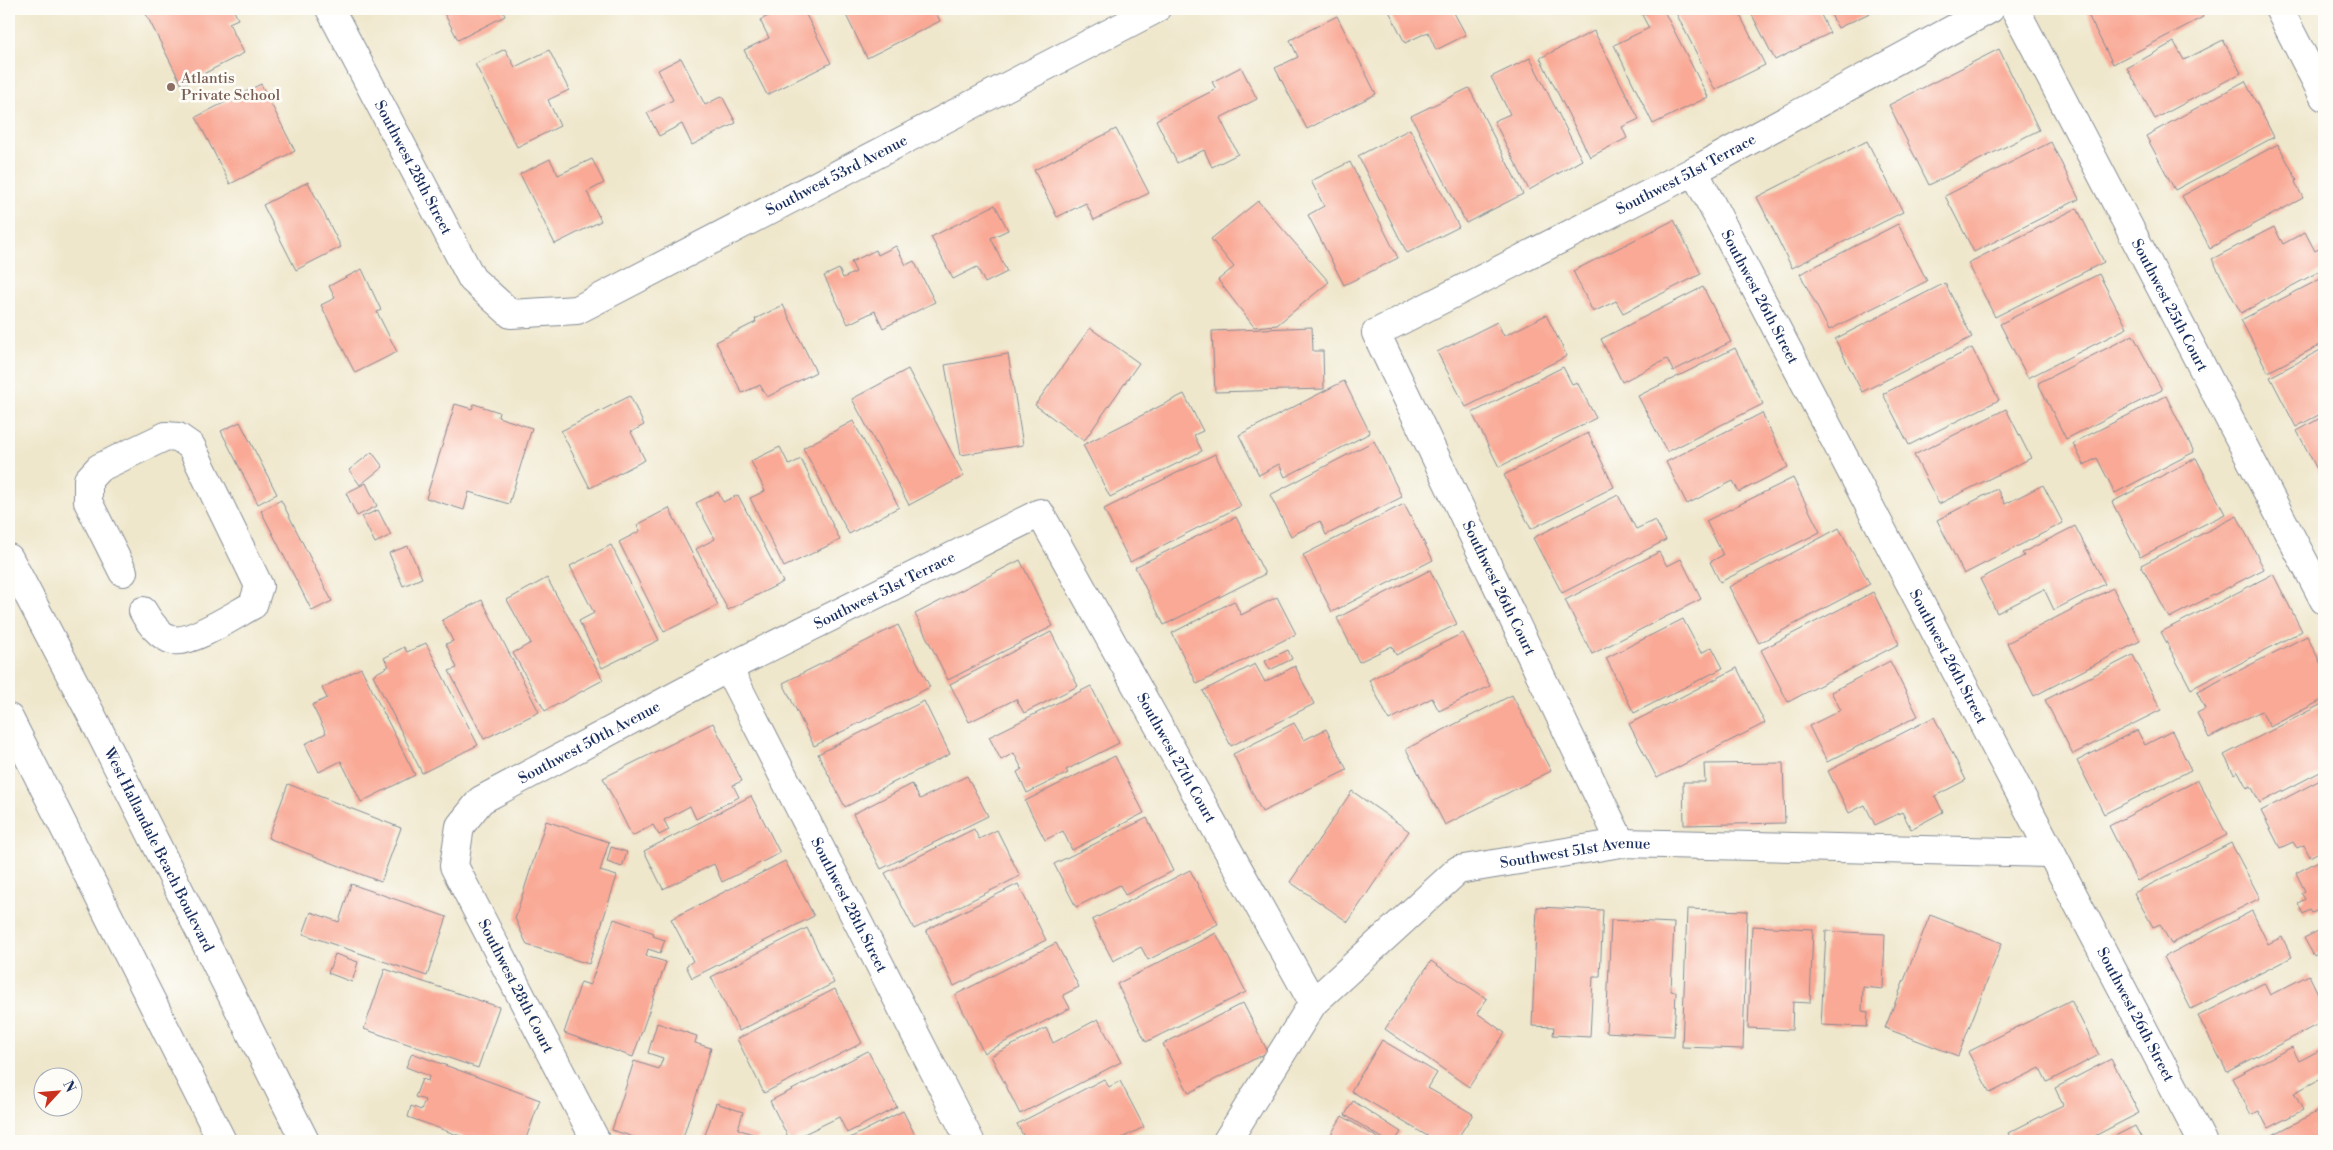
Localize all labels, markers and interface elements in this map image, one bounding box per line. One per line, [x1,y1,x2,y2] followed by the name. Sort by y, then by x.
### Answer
[180,69,281,105] place label: Atlantis Private School
[165,81,177,93] marker: Atlantis Private School
[370,97,456,239] street label: Southwest 28th Street
[1613,130,1759,219] street label: Southwest 51st Terrace
[763,131,911,220] street label: Southwest 53rd Avenue
[1716,227,1803,368] street label: Southwest 26th Street
[2127,236,2212,375] street label: Southwest 25th Court
[1458,518,1540,659] street label: Southwest 26th Court
[811,548,958,634] street label: Southwest 51st Terrace
[1905,586,1991,728] street label: Southwest 26th Street
[1132,690,1220,827] street label: Southwest 27th Court
[515,697,664,788] street label: Southwest 50th Avenue
[99,744,218,956] street label: West Hallandale Beach Boulevard
[806,834,891,976] street label: Southwest 28th Street
[1498,834,1651,873] street label: Southwest 51st Avenue
[474,916,558,1057] street label: Southwest 28th Court
[2092,944,2179,1086] street label: Southwest 26th Street
[32,1068,82,1118] north arrow
[58,1078,79,1096] text: N

